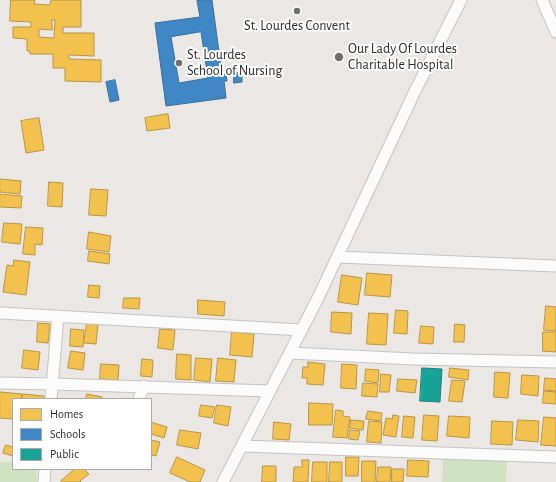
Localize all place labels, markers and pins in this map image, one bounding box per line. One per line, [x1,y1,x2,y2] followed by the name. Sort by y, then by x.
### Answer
[292,6,302,16] marker: St. Lourdes Convent
[244,18,350,34] place label: St. Lourdes Convent
[348,41,457,74] place label: Our Lady Of Lourdes Charitable Hospital
[187,47,282,80] place label: St. Lourdes School of Nursing
[333,51,345,63] marker: Our Lady Of Lourdes Charitable Hospital
[174,58,184,68] marker: St. Lourdes School of Nursing

